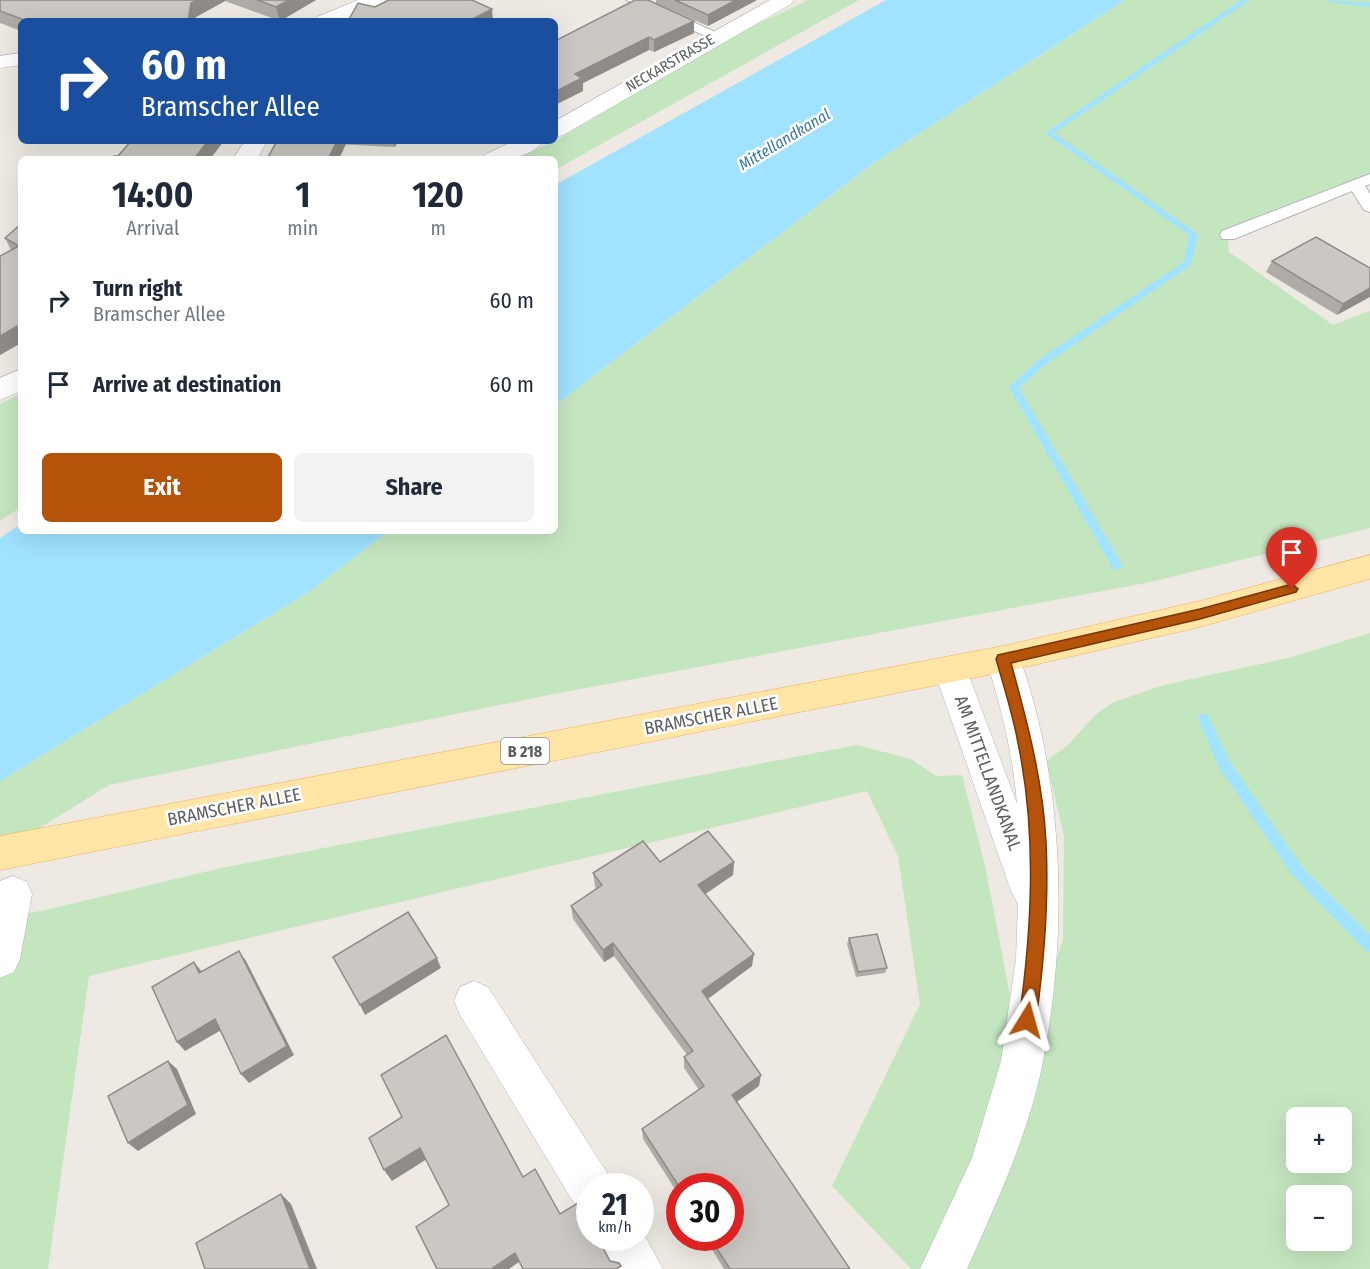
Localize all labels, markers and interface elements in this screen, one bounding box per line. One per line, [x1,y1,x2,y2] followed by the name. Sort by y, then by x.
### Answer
[622,30,718,96] street label: NECKARSTRASSE
[141,40,227,90] text: 60 m
[42,42,120,120] icon: right
[141,91,320,123] text: Bramscher Allee
[735,105,834,174] water label: Mittellandkanal
[112,173,193,217] text: 14:00
[295,173,310,217] text: 1
[412,173,464,217] text: 120
[126,216,179,240] text: Arrival
[287,216,318,240] text: min
[430,216,446,240] text: m
[93,275,182,302] text: Turn right
[42,284,75,317] icon: right
[490,287,534,314] text: 60 m
[93,302,225,326] text: Bramscher Allee
[42,368,75,401] icon: arrive
[93,371,281,398] text: Arrive at destination
[490,371,534,398] text: 60 m
[42,453,282,522] button: Exit
[294,453,534,522] button: Share
[1266,527,1317,589] pin
[1275,536,1308,569] icon: arrive
[642,692,780,740] street label: BRAMSCHER ALLEE
[950,693,1026,853] street label: AM MITTELLANDKANAL
[501,738,549,764] road number: B 218
[165,783,303,831] street label: BRAMSCHER ALLEE
[995,988,1059,1052] position arrow
[1286,1107,1352,1251] map controls
[1286,1107,1352,1173] button: +
[666,1173,744,1251] speed limit sign: 30
[1286,1185,1352,1251] button: −
[602,1187,628,1223] text: 21
[598,1218,632,1236] text: km/h

